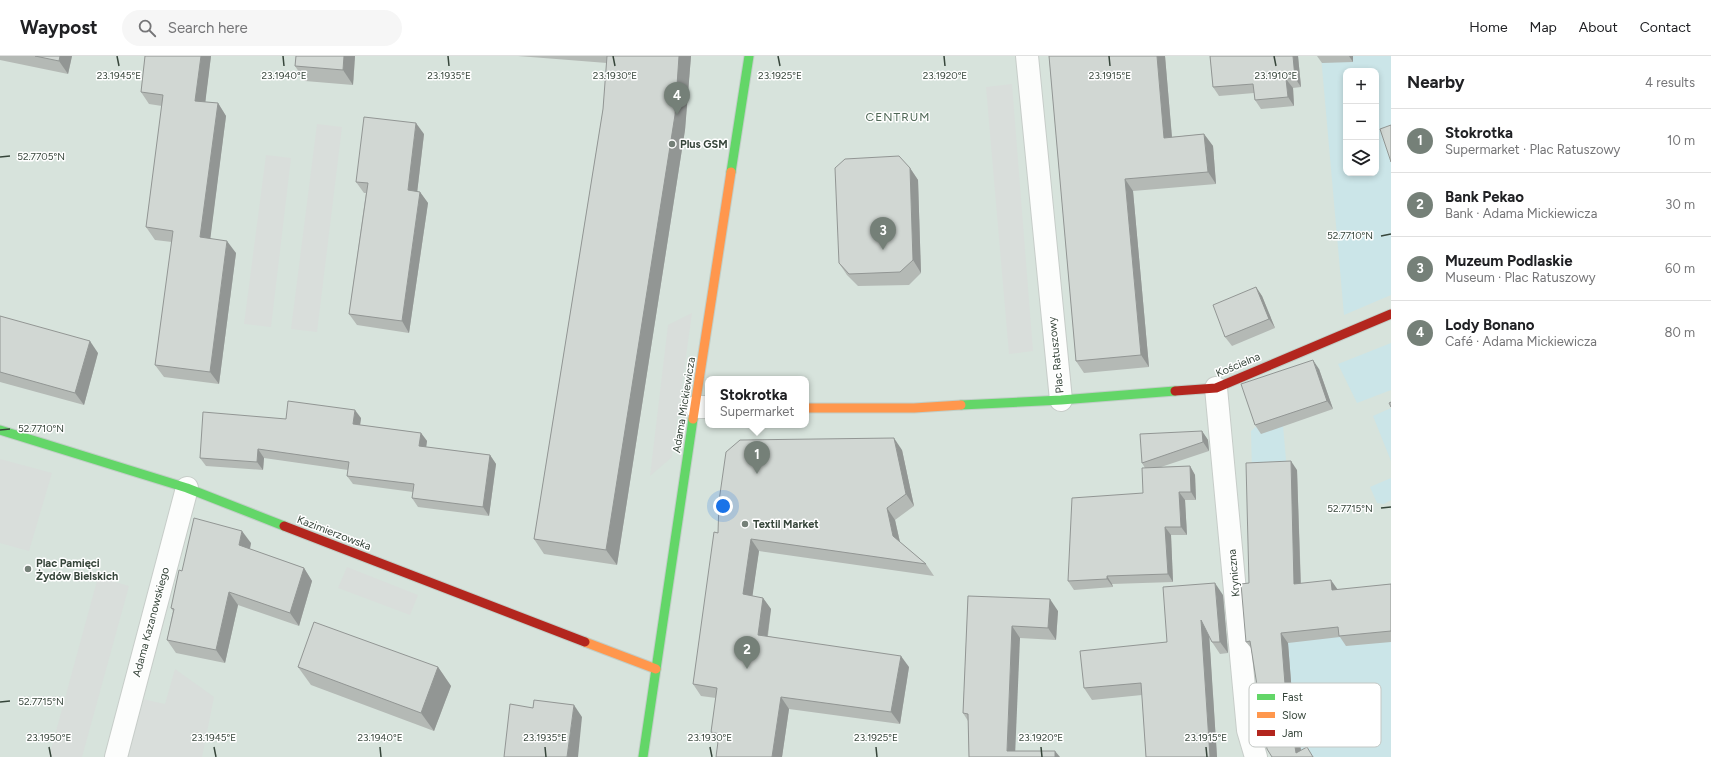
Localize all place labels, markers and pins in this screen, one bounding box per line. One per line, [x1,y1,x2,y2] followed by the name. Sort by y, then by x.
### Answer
[664,82,690,115] pin: 4
[680,138,728,151] place label: Plus GSM
[667,139,677,149] marker: Plus GSM
[870,217,896,250] pin: 3
[744,441,770,474] pin: 1
[753,518,819,531] place label: Textil Market
[740,519,750,529] marker: Textil Market
[36,557,118,583] place label: Plac Pamięci Żydów Bielskich
[23,564,33,574] marker: Plac Pamięci Żydów Bielskich
[734,636,760,669] pin: 2

